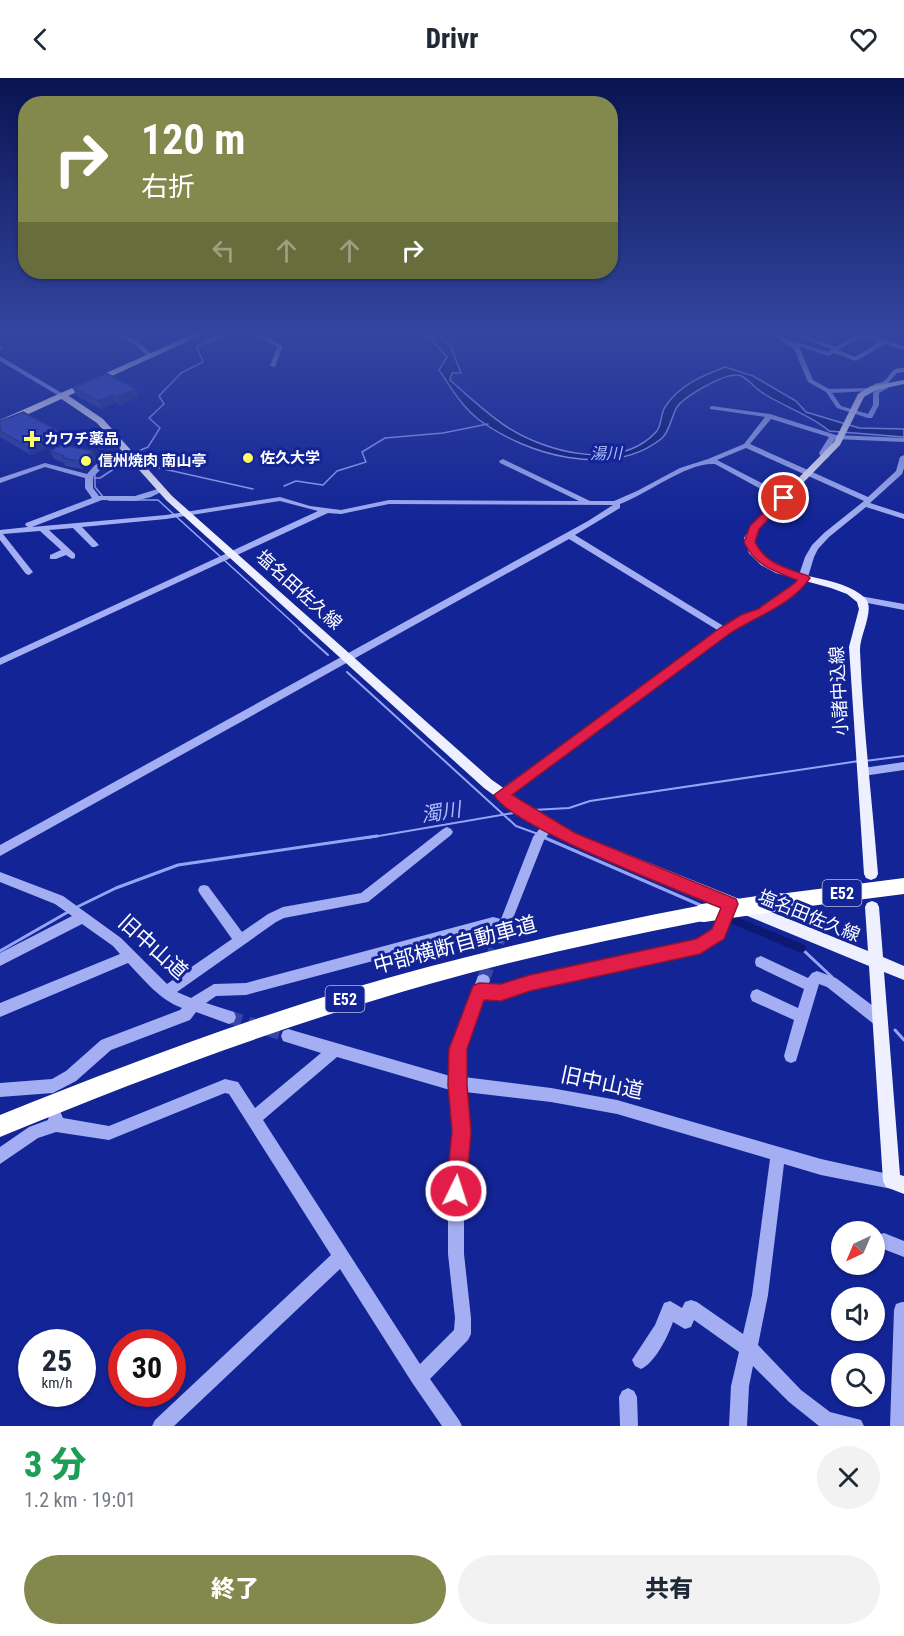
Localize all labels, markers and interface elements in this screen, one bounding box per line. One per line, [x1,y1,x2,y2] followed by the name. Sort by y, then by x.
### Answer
[24,23,57,56] icon: back
[426,23,478,55] text: Drivr
[847,23,880,56] icon: heart
[141,115,246,164] text: 120 m
[42,120,120,198] icon: right
[141,171,195,203] text: 右折
[207,234,240,267] icon: left
[270,234,303,267] icon: ahead
[333,234,366,267] icon: ahead
[396,234,429,267] icon: right
[44,430,119,448] place label: カワチ薬品
[25,432,39,446] marker: カワチ薬品
[590,444,624,463] water label: 湯川
[260,449,320,467] place label: 佐久大学
[241,451,255,465] marker: 佐久大学
[98,452,206,470] place label: 信州焼肉 南山亭
[79,454,93,468] marker: 信州焼肉 南山亭
[758,472,809,523] pin
[767,481,800,514] icon: arrive
[252,546,346,634] street label: 塩名田佐久線
[826,646,851,737] street label: 小諸中込線
[419,797,465,827] water label: 濁川
[822,880,862,906] road number: E52
[755,886,863,946] street label: 塩名田佐久線
[114,910,192,984] street label: 旧中山道
[371,912,539,978] street label: 中部横断自動車道
[326,986,364,1012] road number: E52
[558,1063,646,1103] street label: 旧中山道
[424,1159,488,1223] position arrow
[831,1221,885,1275] north arrow
[831,1221,885,1407] map controls
[831,1287,885,1341] button: sound
[108,1329,186,1407] speed limit sign: 30
[42,1343,72,1378] text: 25
[831,1353,885,1407] button: search
[42,1374,72,1392] text: km/h
[24,1444,87,1486] text: 3 分
[817,1446,880,1509] button: close
[24,1488,136,1512] text: 1.2 km · 19:01
[24,1555,446,1624] button: 終了
[458,1555,880,1624] button: 共有

